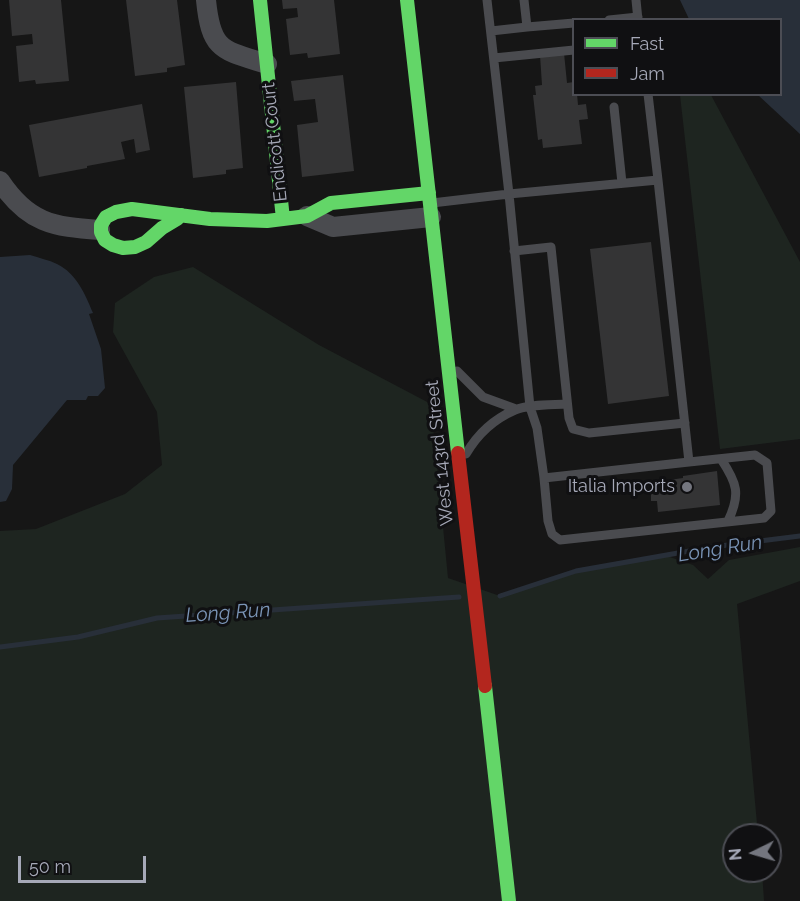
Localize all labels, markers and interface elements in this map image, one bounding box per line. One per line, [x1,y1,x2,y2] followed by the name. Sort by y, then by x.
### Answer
[572,18,782,96] legend
[630,33,664,54] text: Fast
[630,63,665,84] text: Jam
[258,81,292,203] street label: Endicott Court
[422,379,458,527] street label: West 143rd Street
[568,476,675,498] place label: Italia Imports
[680,480,694,494] marker: Italia Imports
[676,530,764,568] water label: Long Run
[185,598,271,628] water label: Long Run
[722,823,782,883] north arrow
[21,844,148,882] scale bar
[726,848,746,861] text: N
[29,856,71,877] text: 50 m

